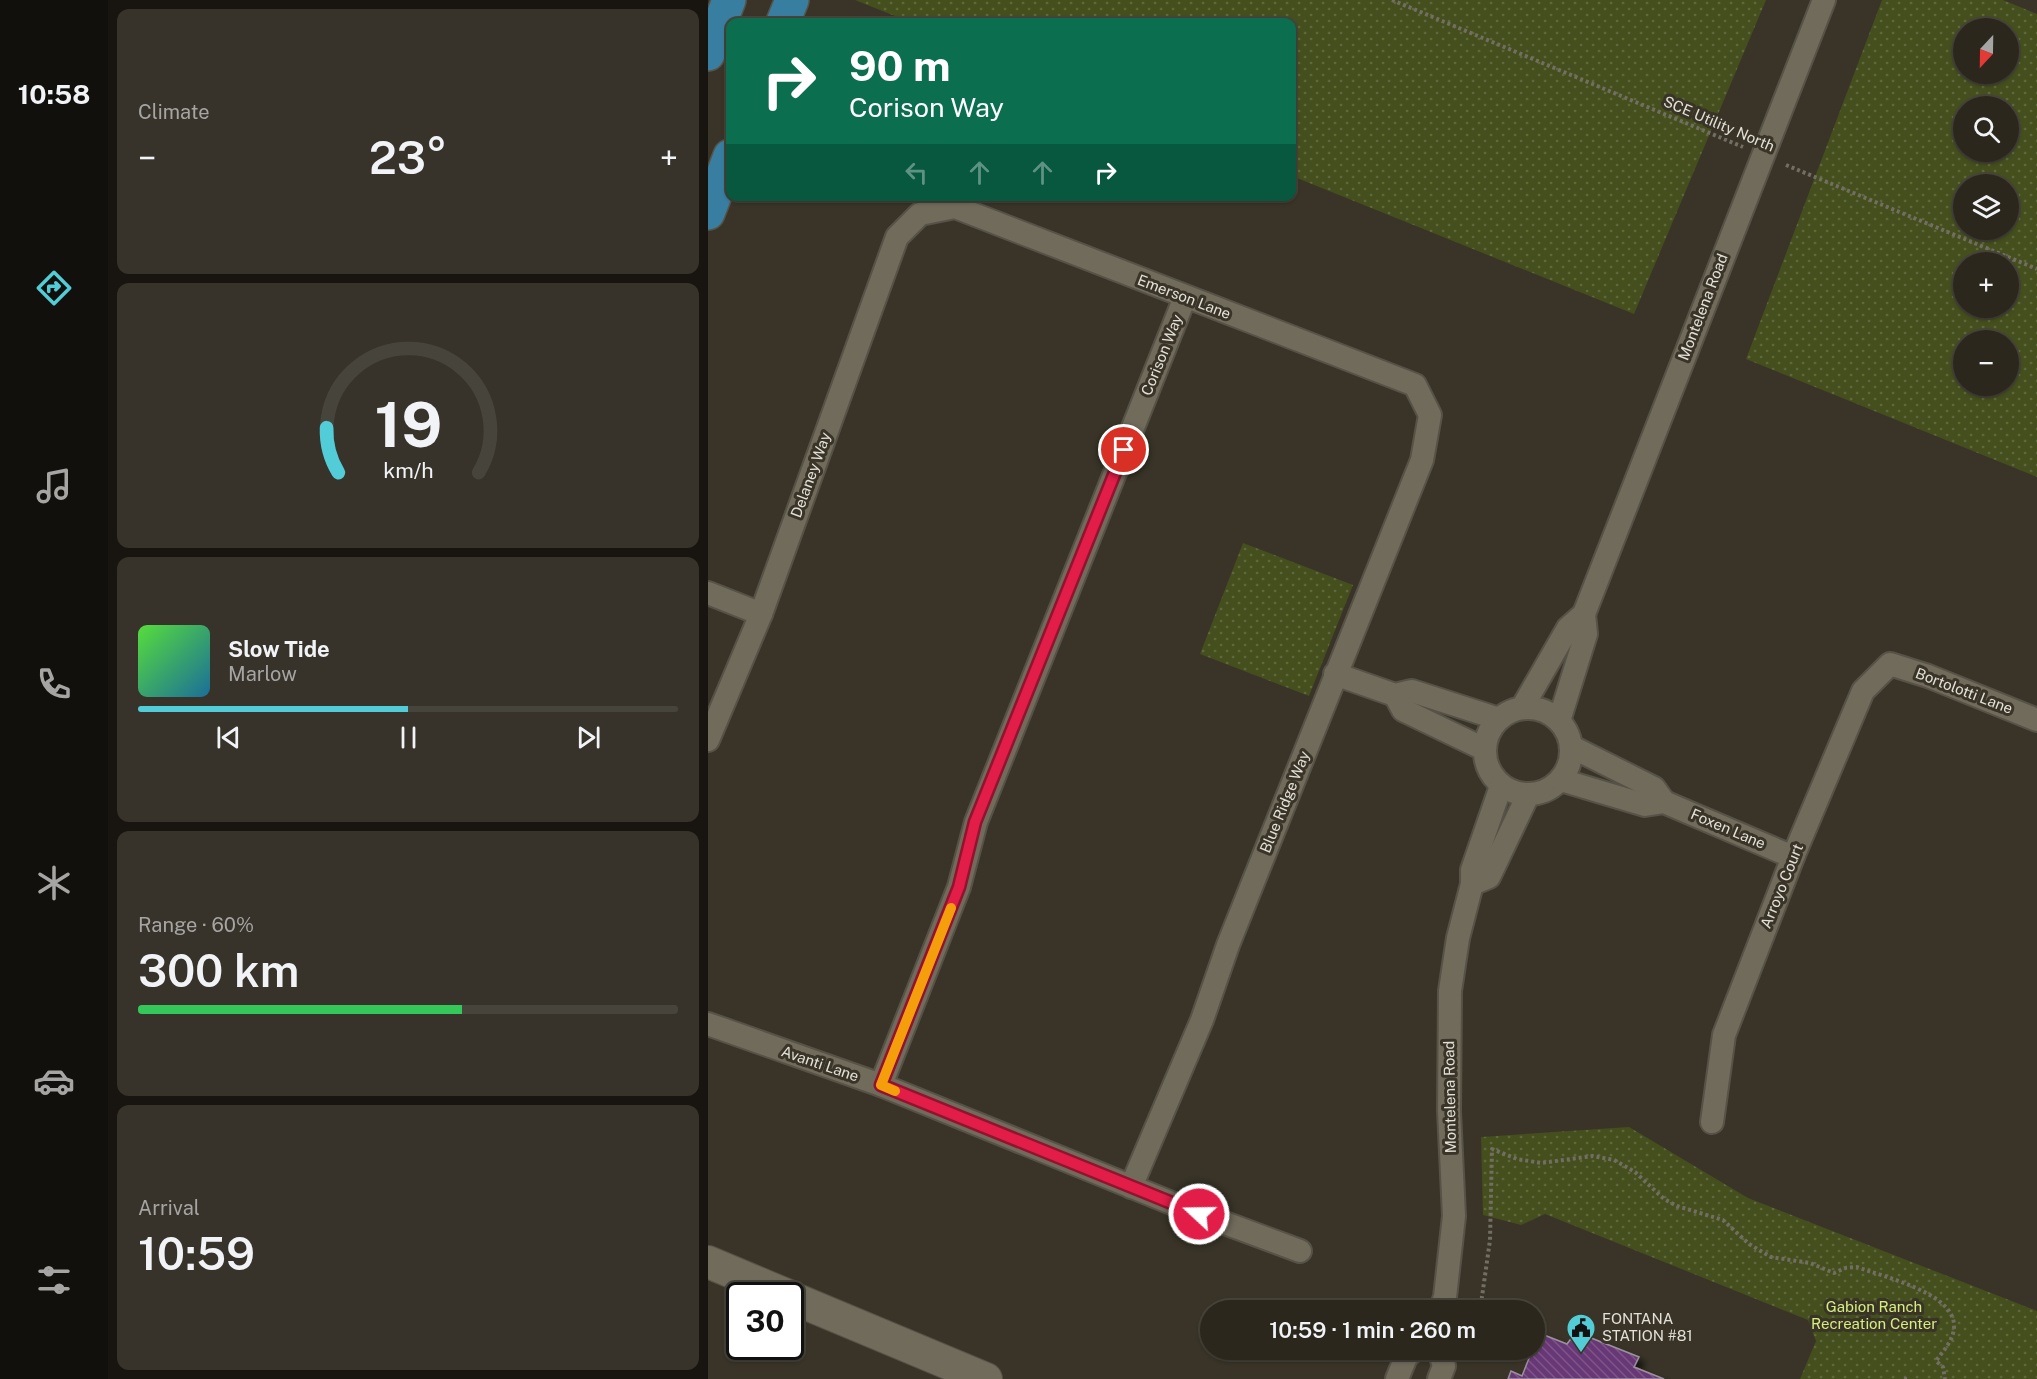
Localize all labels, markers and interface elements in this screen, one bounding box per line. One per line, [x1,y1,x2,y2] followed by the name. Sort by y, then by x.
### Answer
[1953,18,2019,84] north arrow
[1953,18,2019,396] map controls
[849,41,951,90] text: 90 m
[750,42,828,120] icon: right
[18,78,90,110] text: 10:58
[849,91,1004,123] text: Corison Way
[1661,92,1777,155] street label: SCE Utility North
[1953,96,2019,162] button: search
[138,100,210,124] text: Climate
[369,131,447,184] text: 23°
[138,139,156,177] text: −
[660,139,678,177] text: +
[900,156,933,189] icon: left
[963,156,996,189] icon: ahead
[1026,156,1059,189] icon: ahead
[1089,156,1122,189] icon: right
[1953,174,2019,240] button: layers
[1674,251,1731,363] street label: Montelena Road
[1953,252,2019,318] button: +
[33,267,75,309] icon: directions
[1135,271,1233,322] street label: Emerson Lane
[1138,312,1186,398] street label: Corison Way
[1953,330,2019,396] button: −
[374,388,442,461] text: 19
[1098,424,1149,475] pin
[787,430,834,520] street label: Delaney Way
[1107,433,1140,466] icon: arrive
[383,458,433,483] text: km/h
[33,465,75,507] icon: music
[228,636,330,662] text: Slow Tide
[228,662,297,686] text: Marlow
[33,663,75,705] icon: phone
[1913,664,2015,717] street label: Bortolotti Lane
[212,721,245,754] icon: previous
[392,721,425,754] icon: pause
[572,721,605,754] icon: next
[1256,748,1313,855] street label: Blue Ridge Way
[1688,805,1768,852] street label: Foxen Lane
[1757,841,1806,931] street label: Arroyo Court
[33,862,75,904] icon: climate
[138,913,254,937] text: Range · 60%
[138,944,299,997] text: 300 km
[1440,1040,1459,1154] street label: Montelena Road
[779,1042,861,1085] street label: Avanti Lane
[33,1060,75,1102] icon: car
[1167,1182,1231,1246] position arrow
[138,1196,200,1220] text: Arrival
[138,1227,255,1280] text: 10:59
[33,1259,75,1301] icon: filters
[726,1282,804,1360] speed limit sign: 30
[1811,1298,1937,1332] park label: Gabion Ranch Recreation Center
[1602,1310,1693,1344] place label: FONTANA STATION #81
[1565,1312,1597,1354] public building icon: FONTANA STATION #81
[1269,1317,1476,1343] text: 10:59 · 1 min · 260 m

